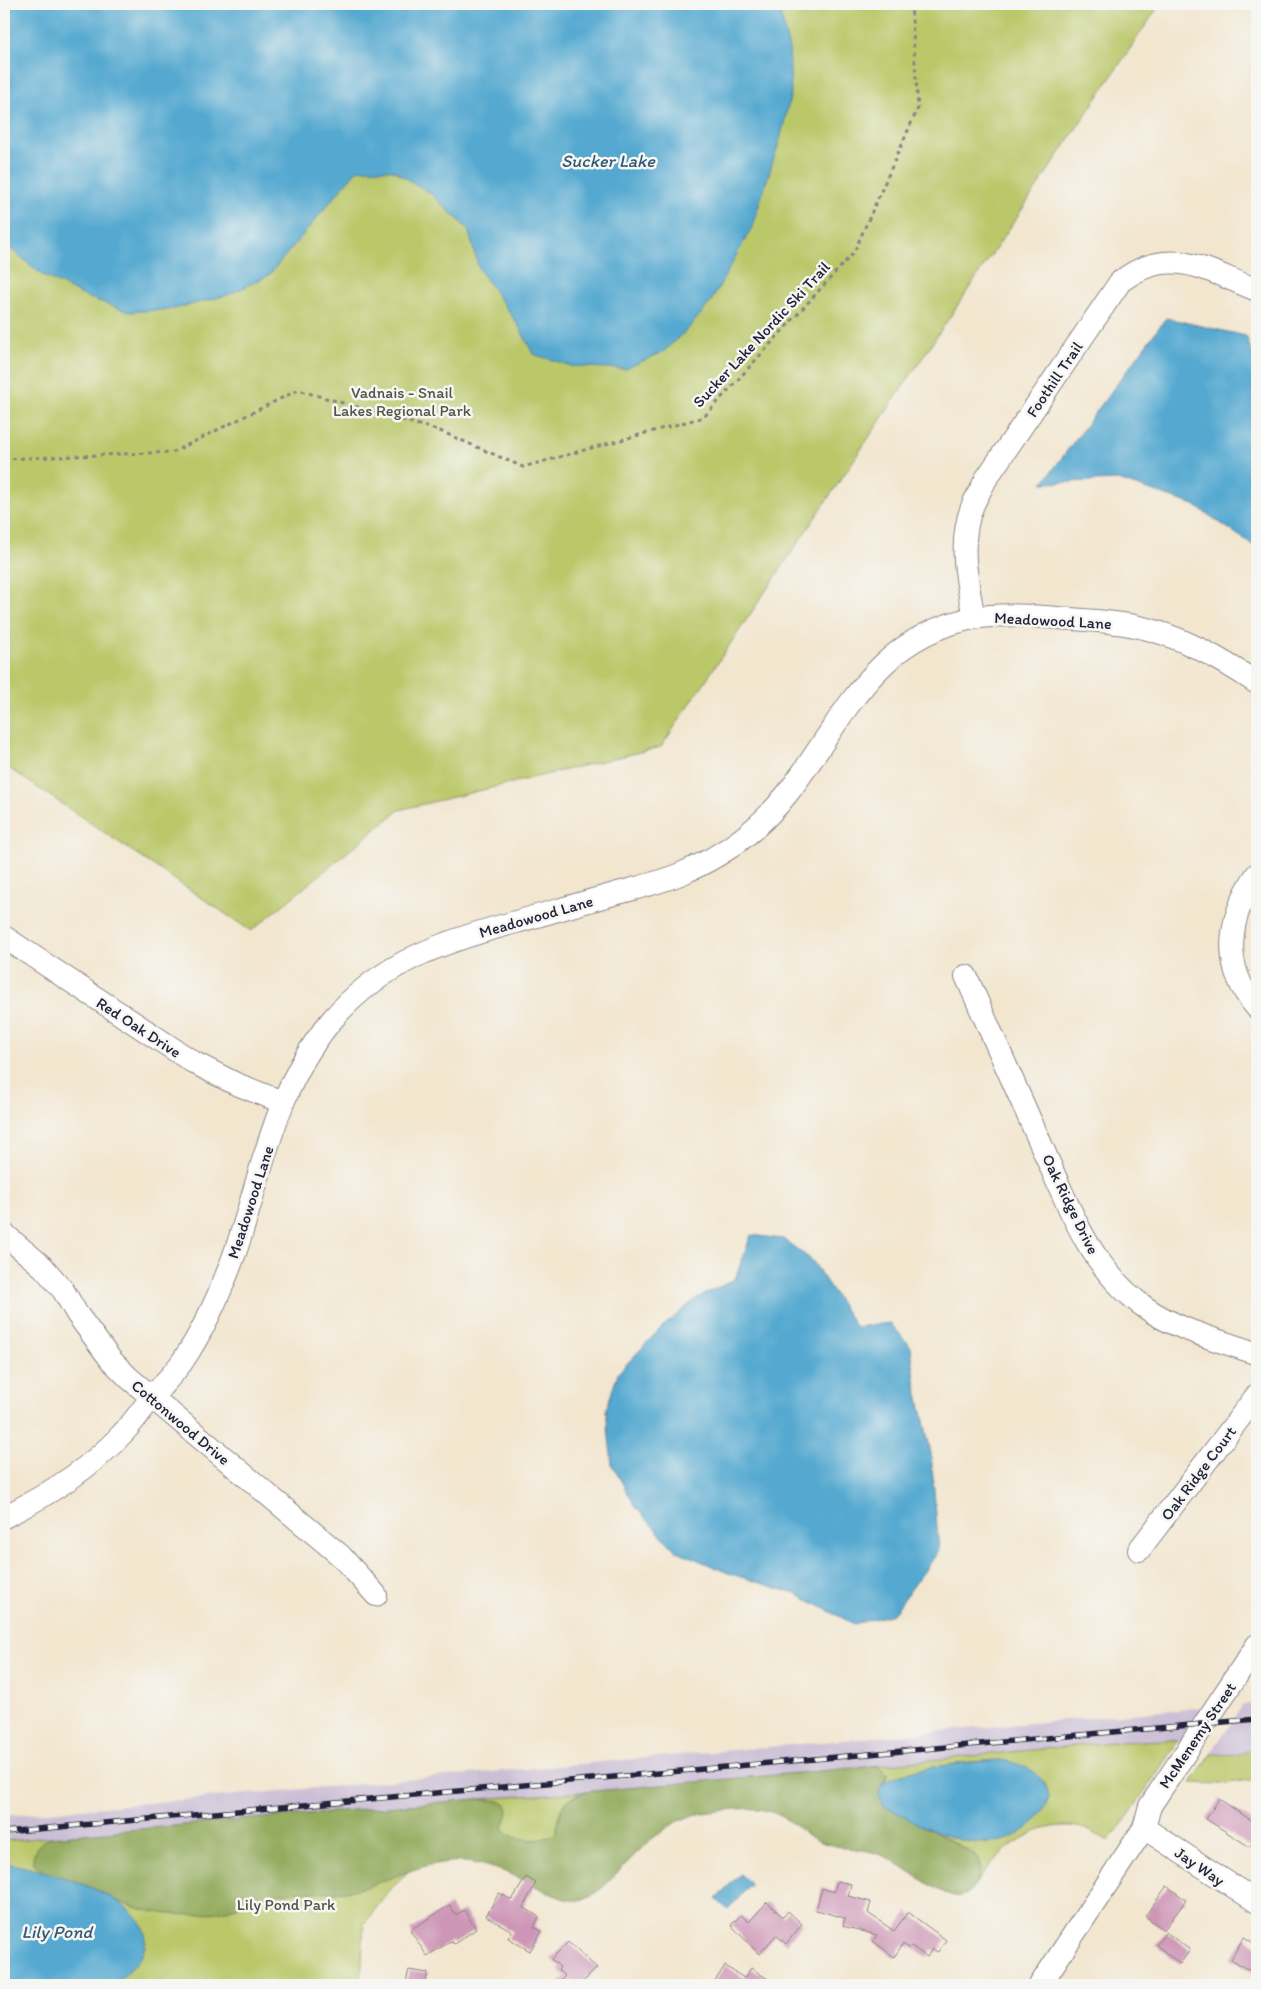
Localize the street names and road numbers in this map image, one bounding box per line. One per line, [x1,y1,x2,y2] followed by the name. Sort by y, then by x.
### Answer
[689,257,834,411] street label: Sucker Lake Nordic Ski Trail
[1022,338,1087,421] street label: Foothill Trail
[994,608,1112,633] street label: Meadowood Lane
[477,891,595,942] street label: Meadowood Lane
[93,993,185,1062] street label: Red Oak Drive
[223,1143,278,1261] street label: Meadowood Lane
[1038,1151,1103,1257] street label: Oak Ridge Drive
[128,1376,234,1469] street label: Cottonwood Drive
[1157,1422,1240,1524] street label: Oak Ridge Court
[1155,1679,1240,1792] street label: McMenemy Street
[1171,1843,1229,1890] street label: Jay Way

